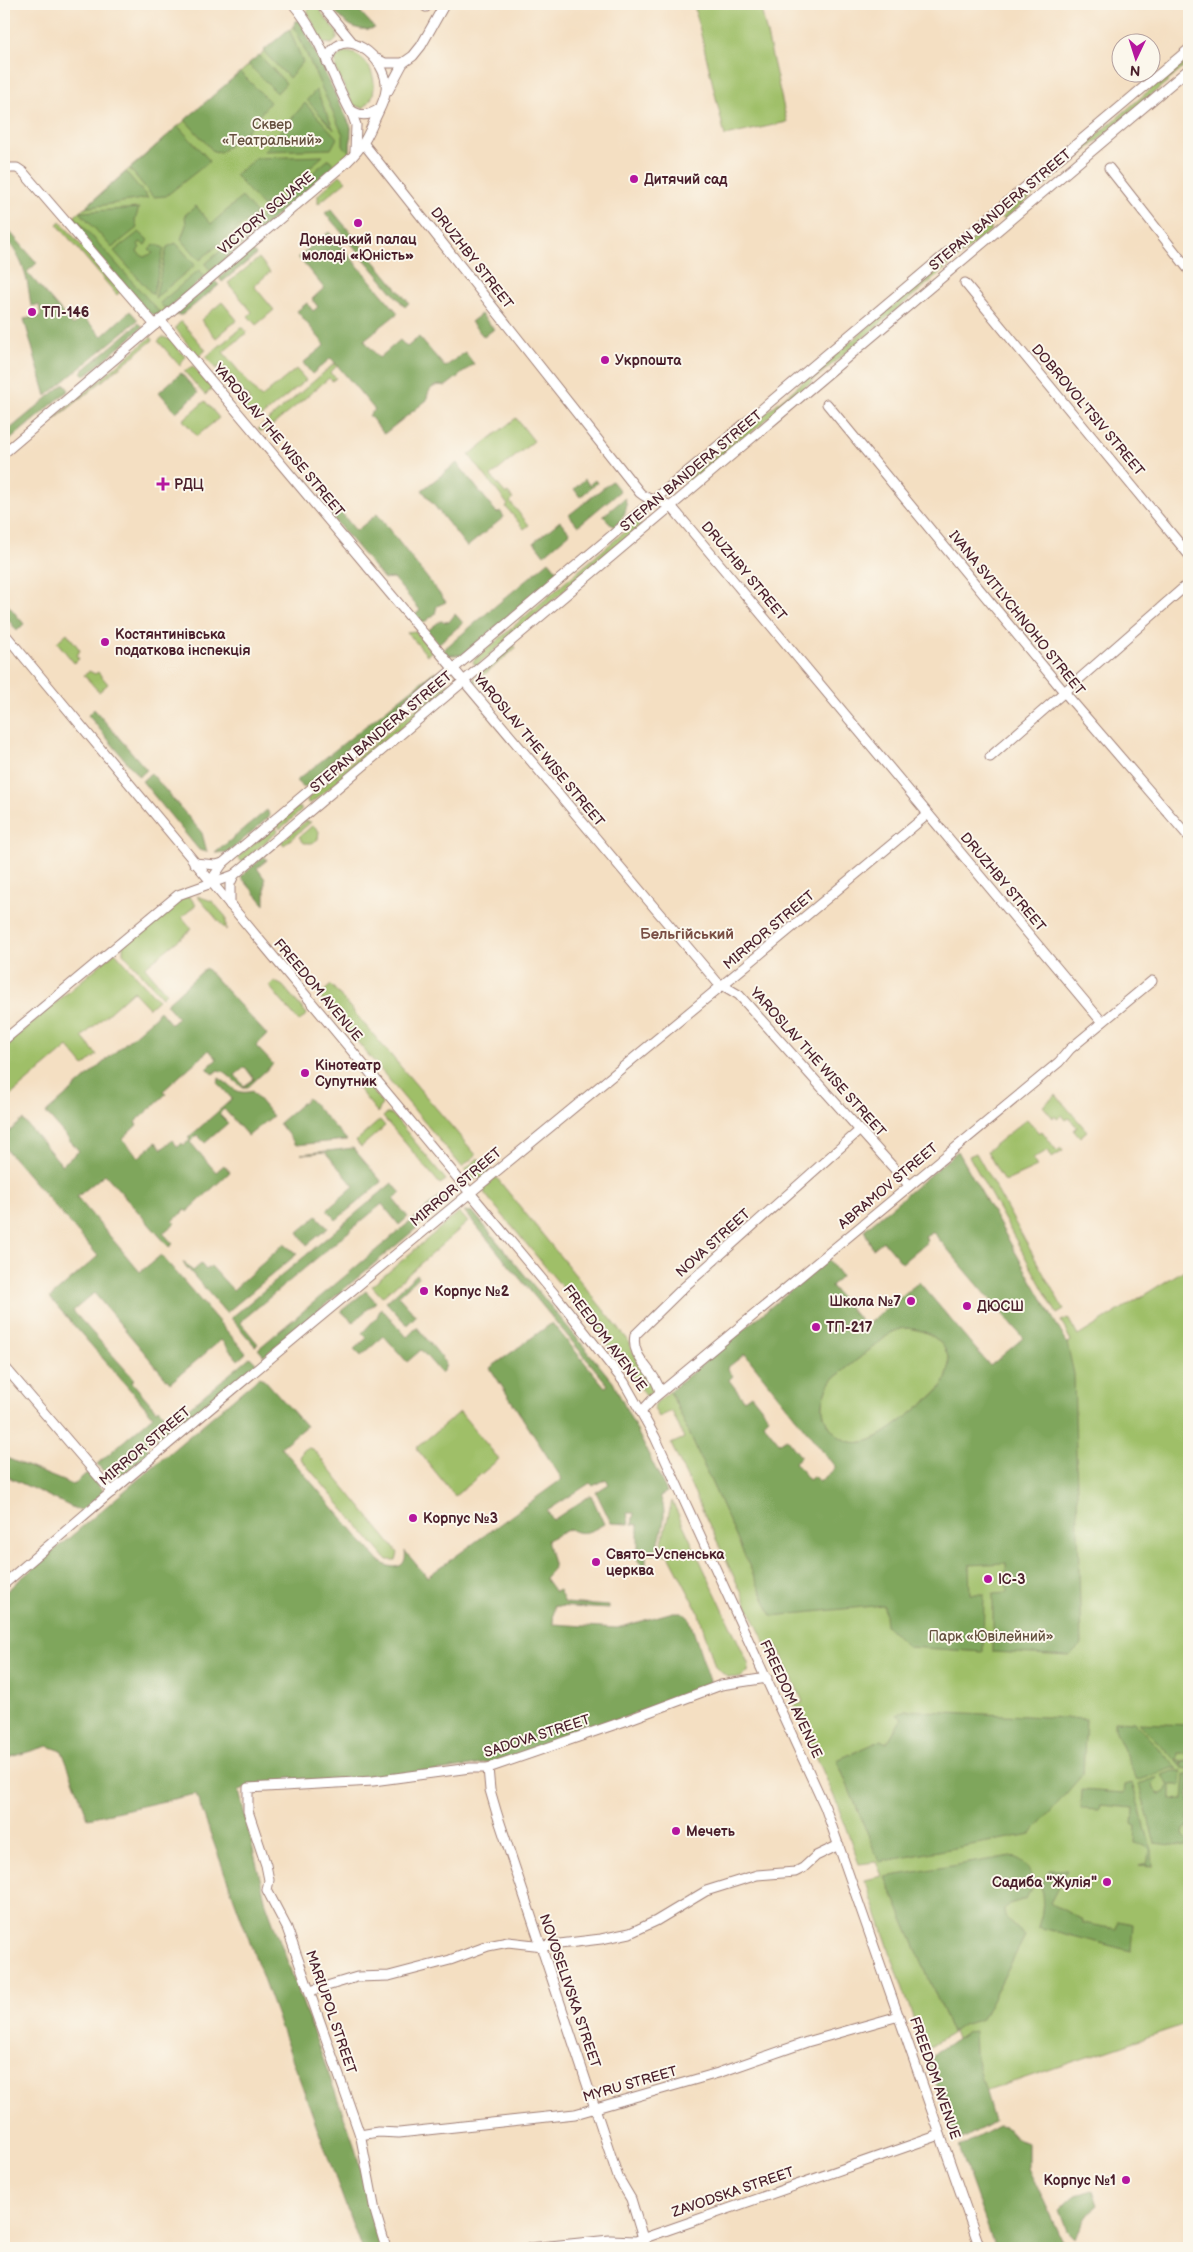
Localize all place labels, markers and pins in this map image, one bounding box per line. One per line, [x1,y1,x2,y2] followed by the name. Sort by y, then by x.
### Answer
[644,171,728,188] place label: Дитячий сад
[628,173,640,185] marker: Дитячий сад
[352,217,364,229] marker: Донецький палац молоді «Юність»
[299,231,417,264] place label: Донецький палац молоді «Юність»
[42,304,89,321] place label: ТП-146
[26,306,38,318] marker: ТП-146
[615,352,682,369] place label: Укрпошта
[599,354,611,366] marker: Укрпошта
[174,476,204,493] place label: РДЦ
[156,477,170,491] marker: РДЦ
[115,626,251,659] place label: Костянтинівська податкова інспекція
[99,636,111,648] marker: Костянтинівська податкова інспекція
[315,1057,382,1090] place label: Кінотеатр Супутник
[299,1067,311,1079] marker: Кінотеатр Супутник
[434,1283,510,1300] place label: Корпус №2
[418,1285,430,1297] marker: Корпус №2
[829,1293,901,1310] place label: Школа №7
[905,1295,917,1307] marker: Школа №7
[977,1298,1024,1315] place label: ДЮСШ
[961,1300,973,1312] marker: ДЮСШ
[826,1319,873,1336] place label: ТП-217
[810,1321,822,1333] marker: ТП-217
[423,1510,498,1527] place label: Корпус №3
[407,1512,419,1524] marker: Корпус №3
[606,1546,725,1579] place label: Свято–Успенська церква
[590,1556,602,1568] marker: Свято–Успенська церква
[998,1571,1025,1588] place label: ІС-3
[982,1573,994,1585] marker: ІС-3
[686,1823,736,1840] place label: Мечеть
[670,1825,682,1837] marker: Мечеть
[992,1874,1097,1891] place label: Садиба "Жулія"
[1101,1876,1113,1888] marker: Садиба "Жулія"
[1043,2172,1116,2189] place label: Корпус №1
[1120,2174,1132,2186] marker: Корпус №1

